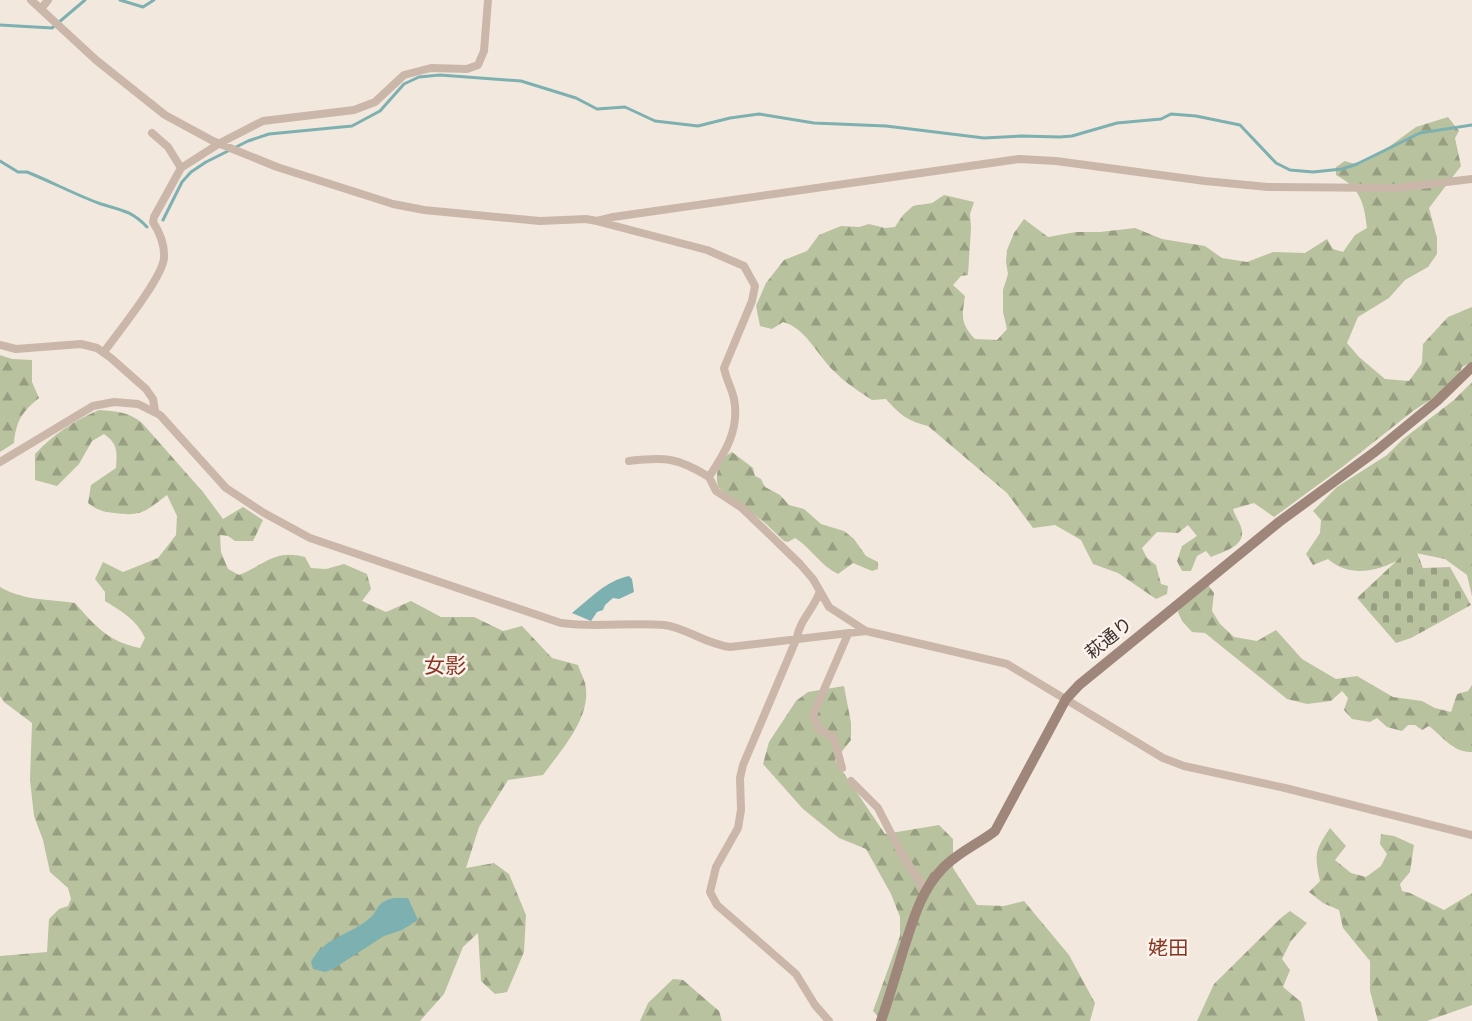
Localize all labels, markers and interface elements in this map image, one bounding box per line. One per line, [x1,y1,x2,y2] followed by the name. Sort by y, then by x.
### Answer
[1080,612,1138,664] street label: 萩通り
[424,652,466,680] district label: 女影
[1148,935,1188,961] district label: 姥田

